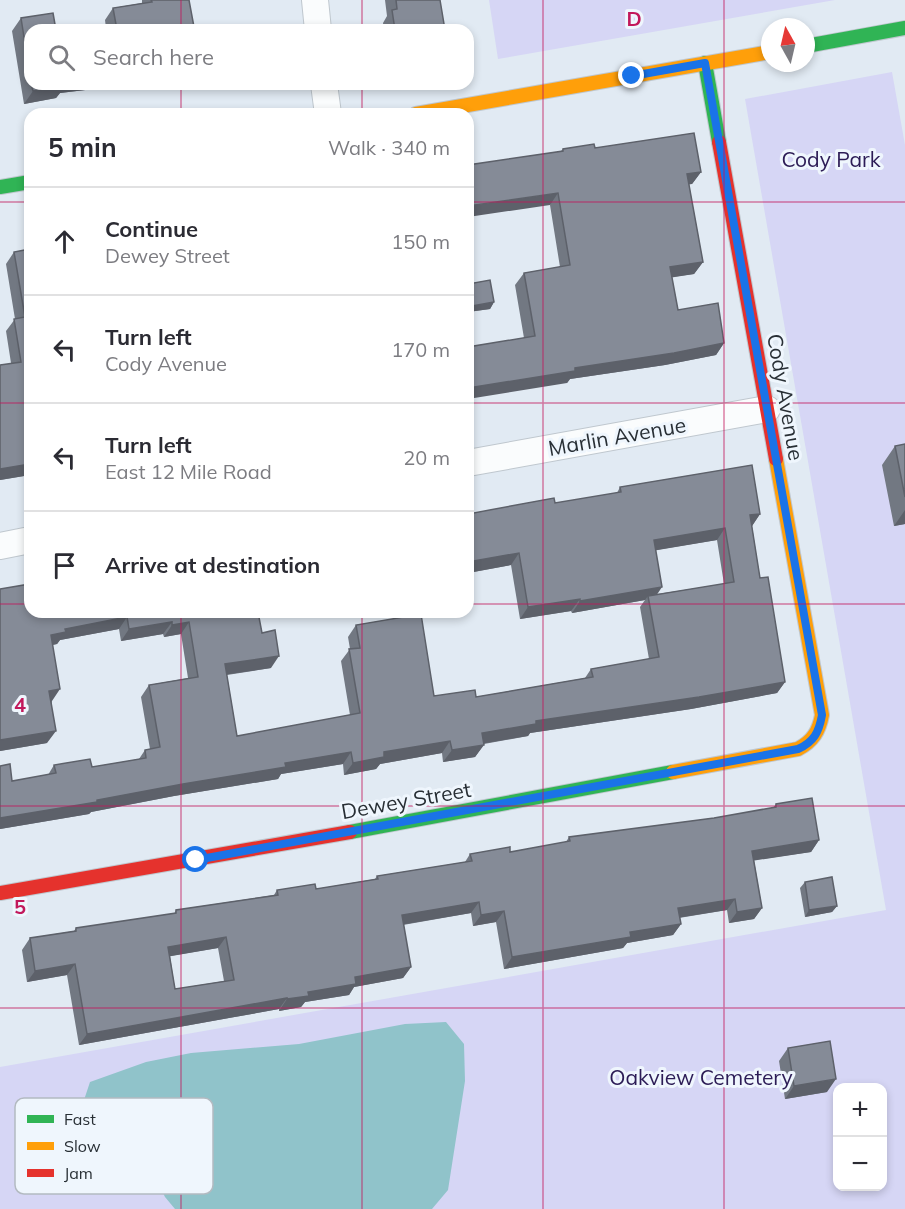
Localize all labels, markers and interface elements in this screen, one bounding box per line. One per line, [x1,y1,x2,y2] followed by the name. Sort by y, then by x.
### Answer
[626,6,642,31] text: D
[761,18,815,72] north arrow
[24,24,474,90] search box
[45,41,78,74] icon: search
[93,43,214,71] text: Search here
[618,62,644,88] route end
[48,131,117,164] text: 5 min
[328,135,450,160] text: Walk · 340 m
[781,146,881,172] park label: Cody Park
[105,215,198,243] text: Continue
[48,225,81,258] icon: ahead
[391,229,450,254] text: 150 m
[105,243,230,268] text: Dewey Street
[105,323,192,351] text: Turn left
[762,332,810,462] street label: Cody Avenue
[48,333,81,366] icon: left
[391,337,450,362] text: 170 m
[105,351,227,376] text: Cody Avenue
[546,411,688,461] street label: Marlin Avenue
[105,431,192,459] text: Turn left
[48,441,81,474] icon: left
[403,445,450,470] text: 20 m
[105,459,272,484] text: East 12 Mile Road
[48,549,81,582] icon: arrive
[105,551,320,579] text: Arrive at destination
[14,692,26,717] text: 4
[339,776,473,824] street label: Dewey Street
[182,846,208,872] route start
[14,894,26,919] text: 5
[609,1064,793,1090] park label: Oakview Cemetery
[833,1083,887,1191] map controls
[833,1083,887,1137] button: +
[15,1098,213,1194] legend
[64,1109,96,1129] text: Fast
[64,1136,101,1156] text: Slow
[833,1137,887,1191] button: −
[64,1163,93,1183] text: Jam

